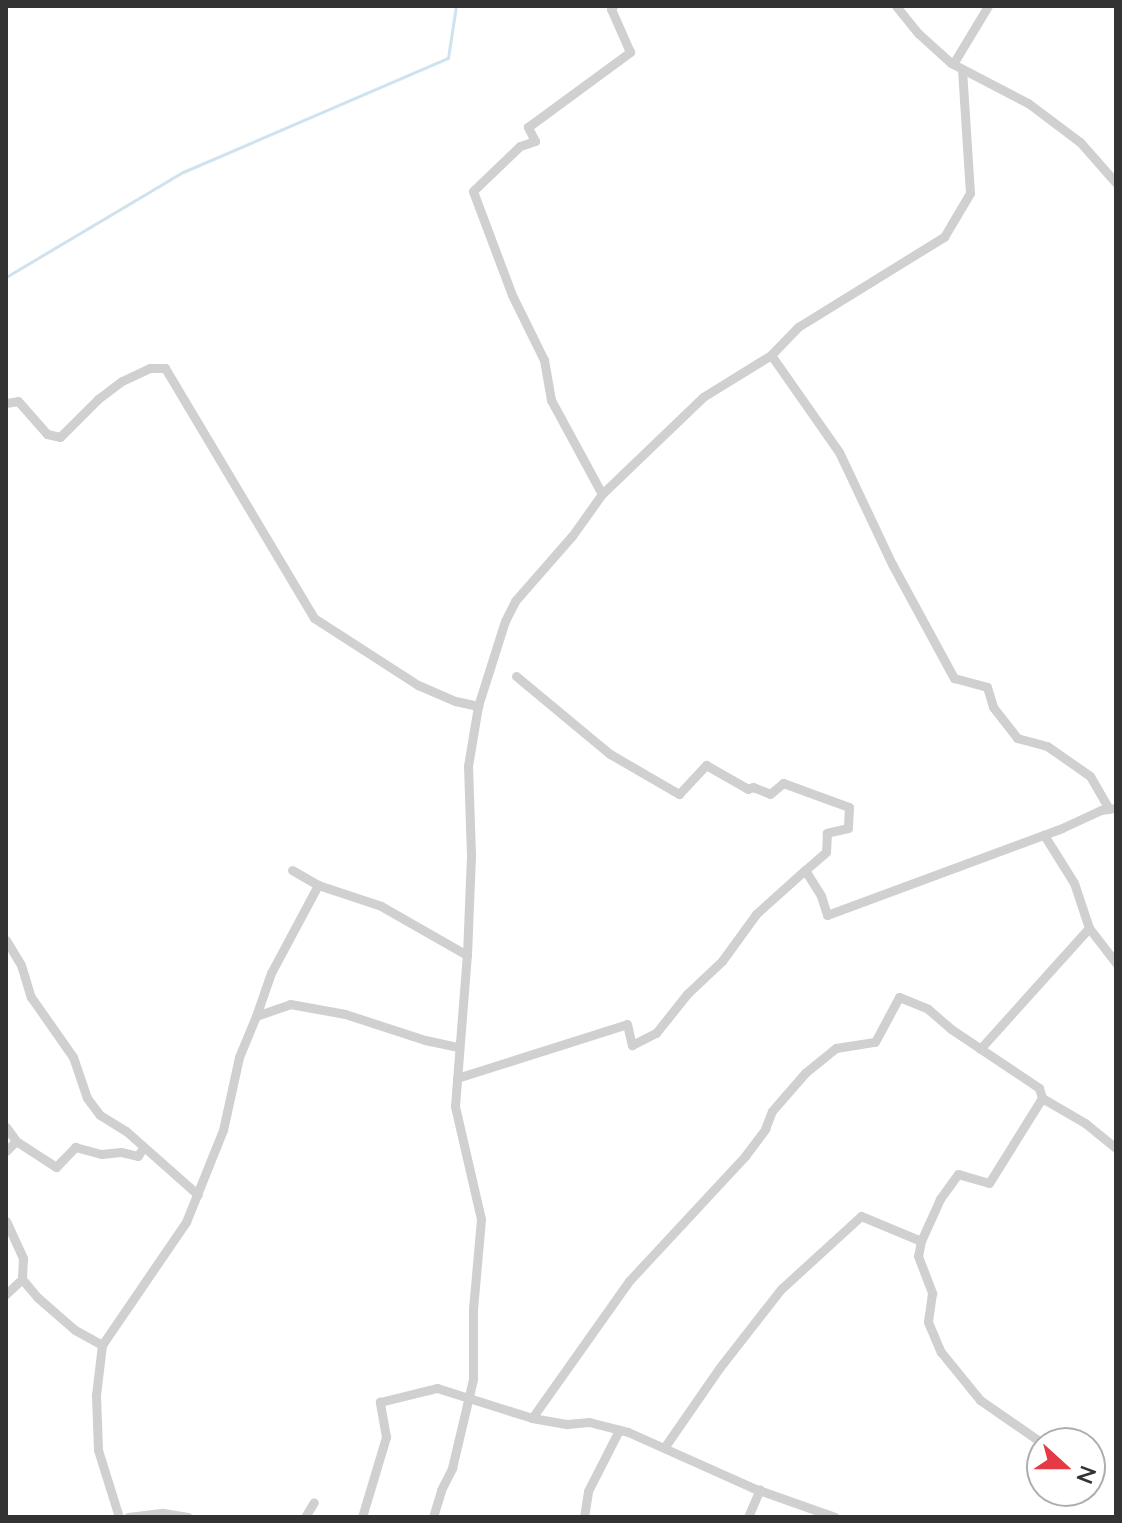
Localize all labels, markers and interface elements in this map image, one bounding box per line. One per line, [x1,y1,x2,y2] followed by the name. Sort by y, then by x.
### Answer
[1026,1427,1106,1507] north arrow
[1071,1462,1103,1488] text: N

